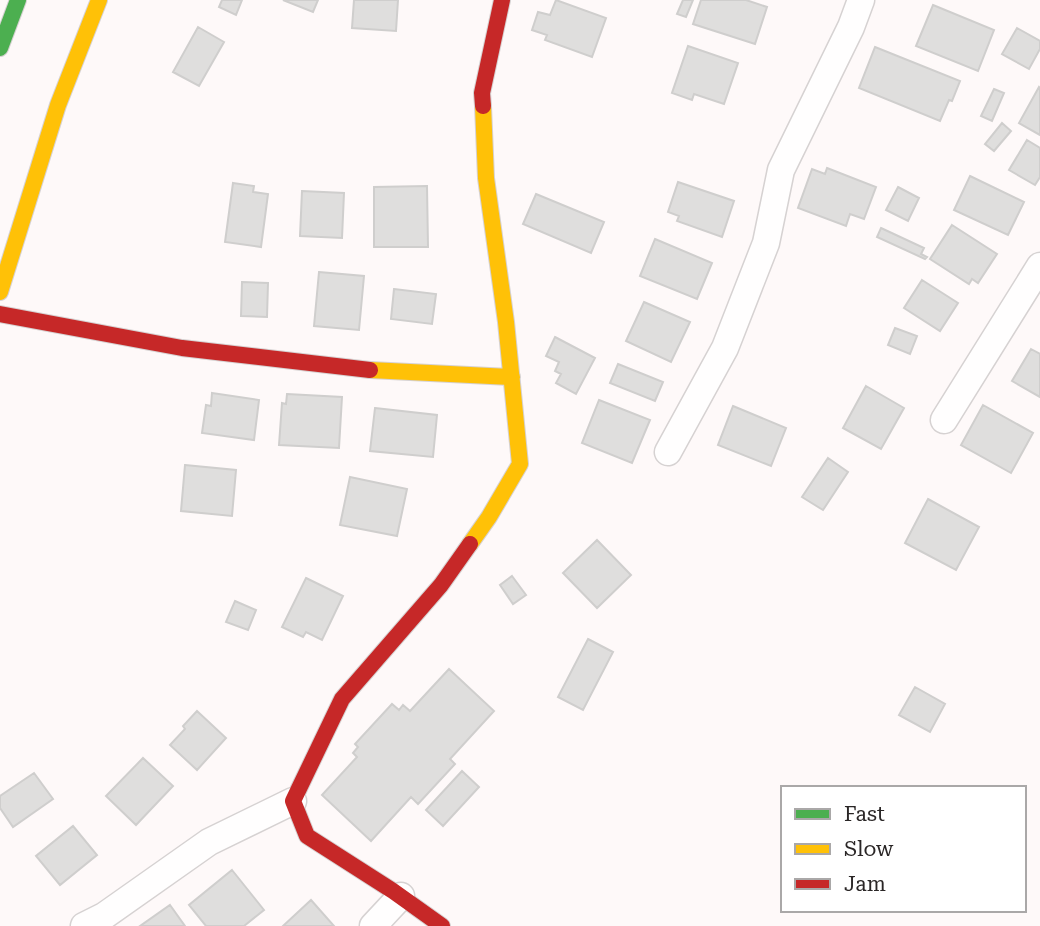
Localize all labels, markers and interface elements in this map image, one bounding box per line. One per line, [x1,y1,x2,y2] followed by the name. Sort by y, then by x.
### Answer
[781,786,1026,912] legend
[844,802,885,826] text: Fast
[844,837,894,861] text: Slow
[844,872,886,896] text: Jam

